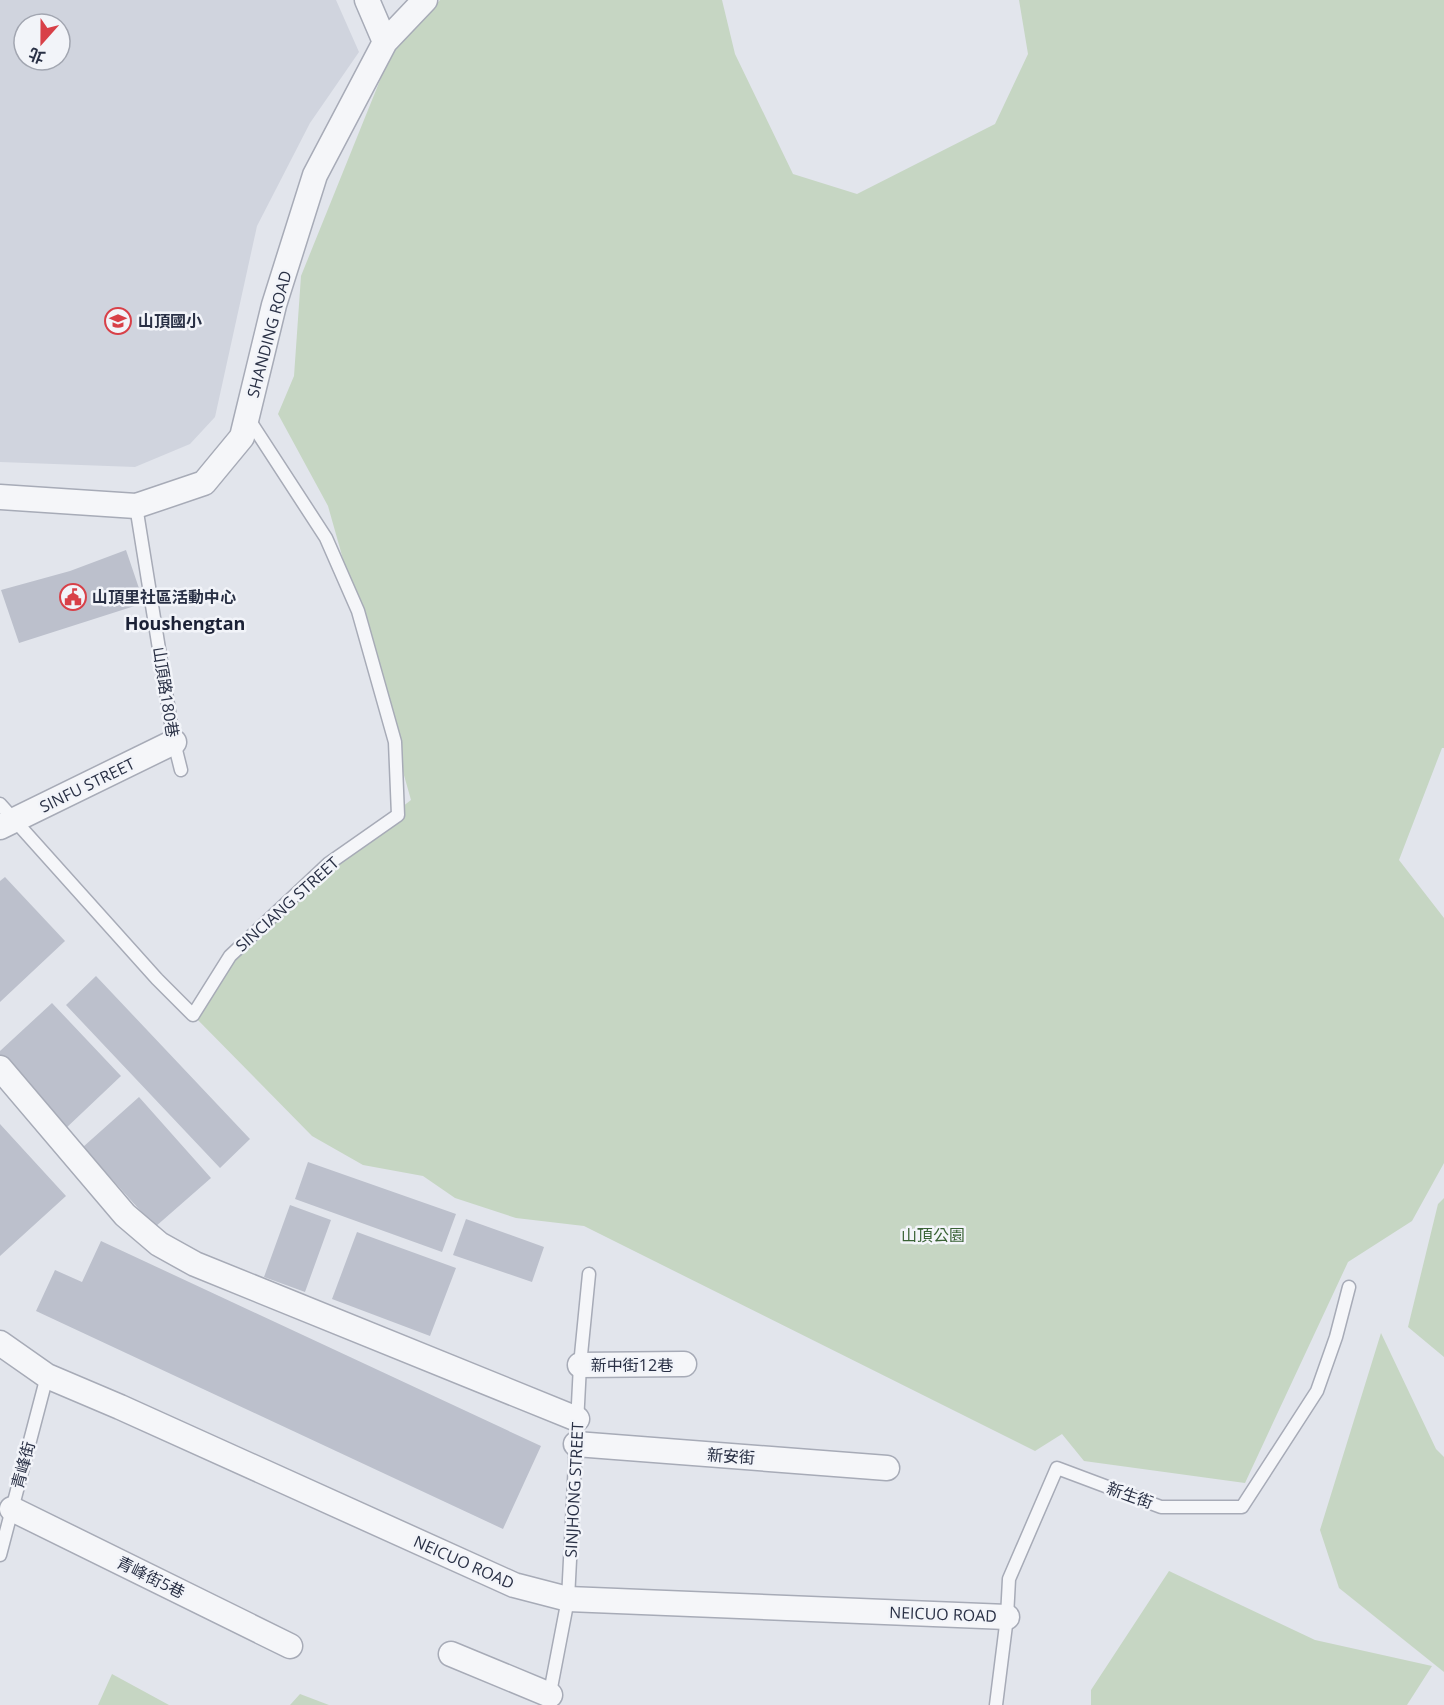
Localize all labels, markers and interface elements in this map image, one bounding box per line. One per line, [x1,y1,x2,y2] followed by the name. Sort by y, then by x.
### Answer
[12,12,72,72] north arrow
[25,43,48,69] text: 北
[241,268,297,400] street label: SHANDING ROAD
[103,306,133,336] school or university icon: 山頂國小
[138,310,202,332] place label: 山頂國小
[58,582,88,612] public building icon: 山頂里社區活動中心
[92,586,236,608] place label: 山頂里社區活動中心
[125,611,245,635] district label: Houshengtan
[148,645,184,739] street label: 山頂路180巷
[36,752,138,818] street label: SINFU STREET
[231,852,343,956] street label: SINCIANG STREET
[901,1224,965,1246] park label: 山頂公園
[591,1354,673,1376] street label: 新中街12巷
[559,1421,589,1558] street label: SINJHONG STREET
[6,1439,40,1491] street label: 青峰街
[706,1443,756,1469] street label: 新安街
[1104,1476,1156,1514] street label: 新生街
[410,1530,518,1594] street label: NEICUO ROAD
[113,1551,189,1603] street label: 青峰街5巷
[889,1601,997,1627] street label: NEICUO ROAD

